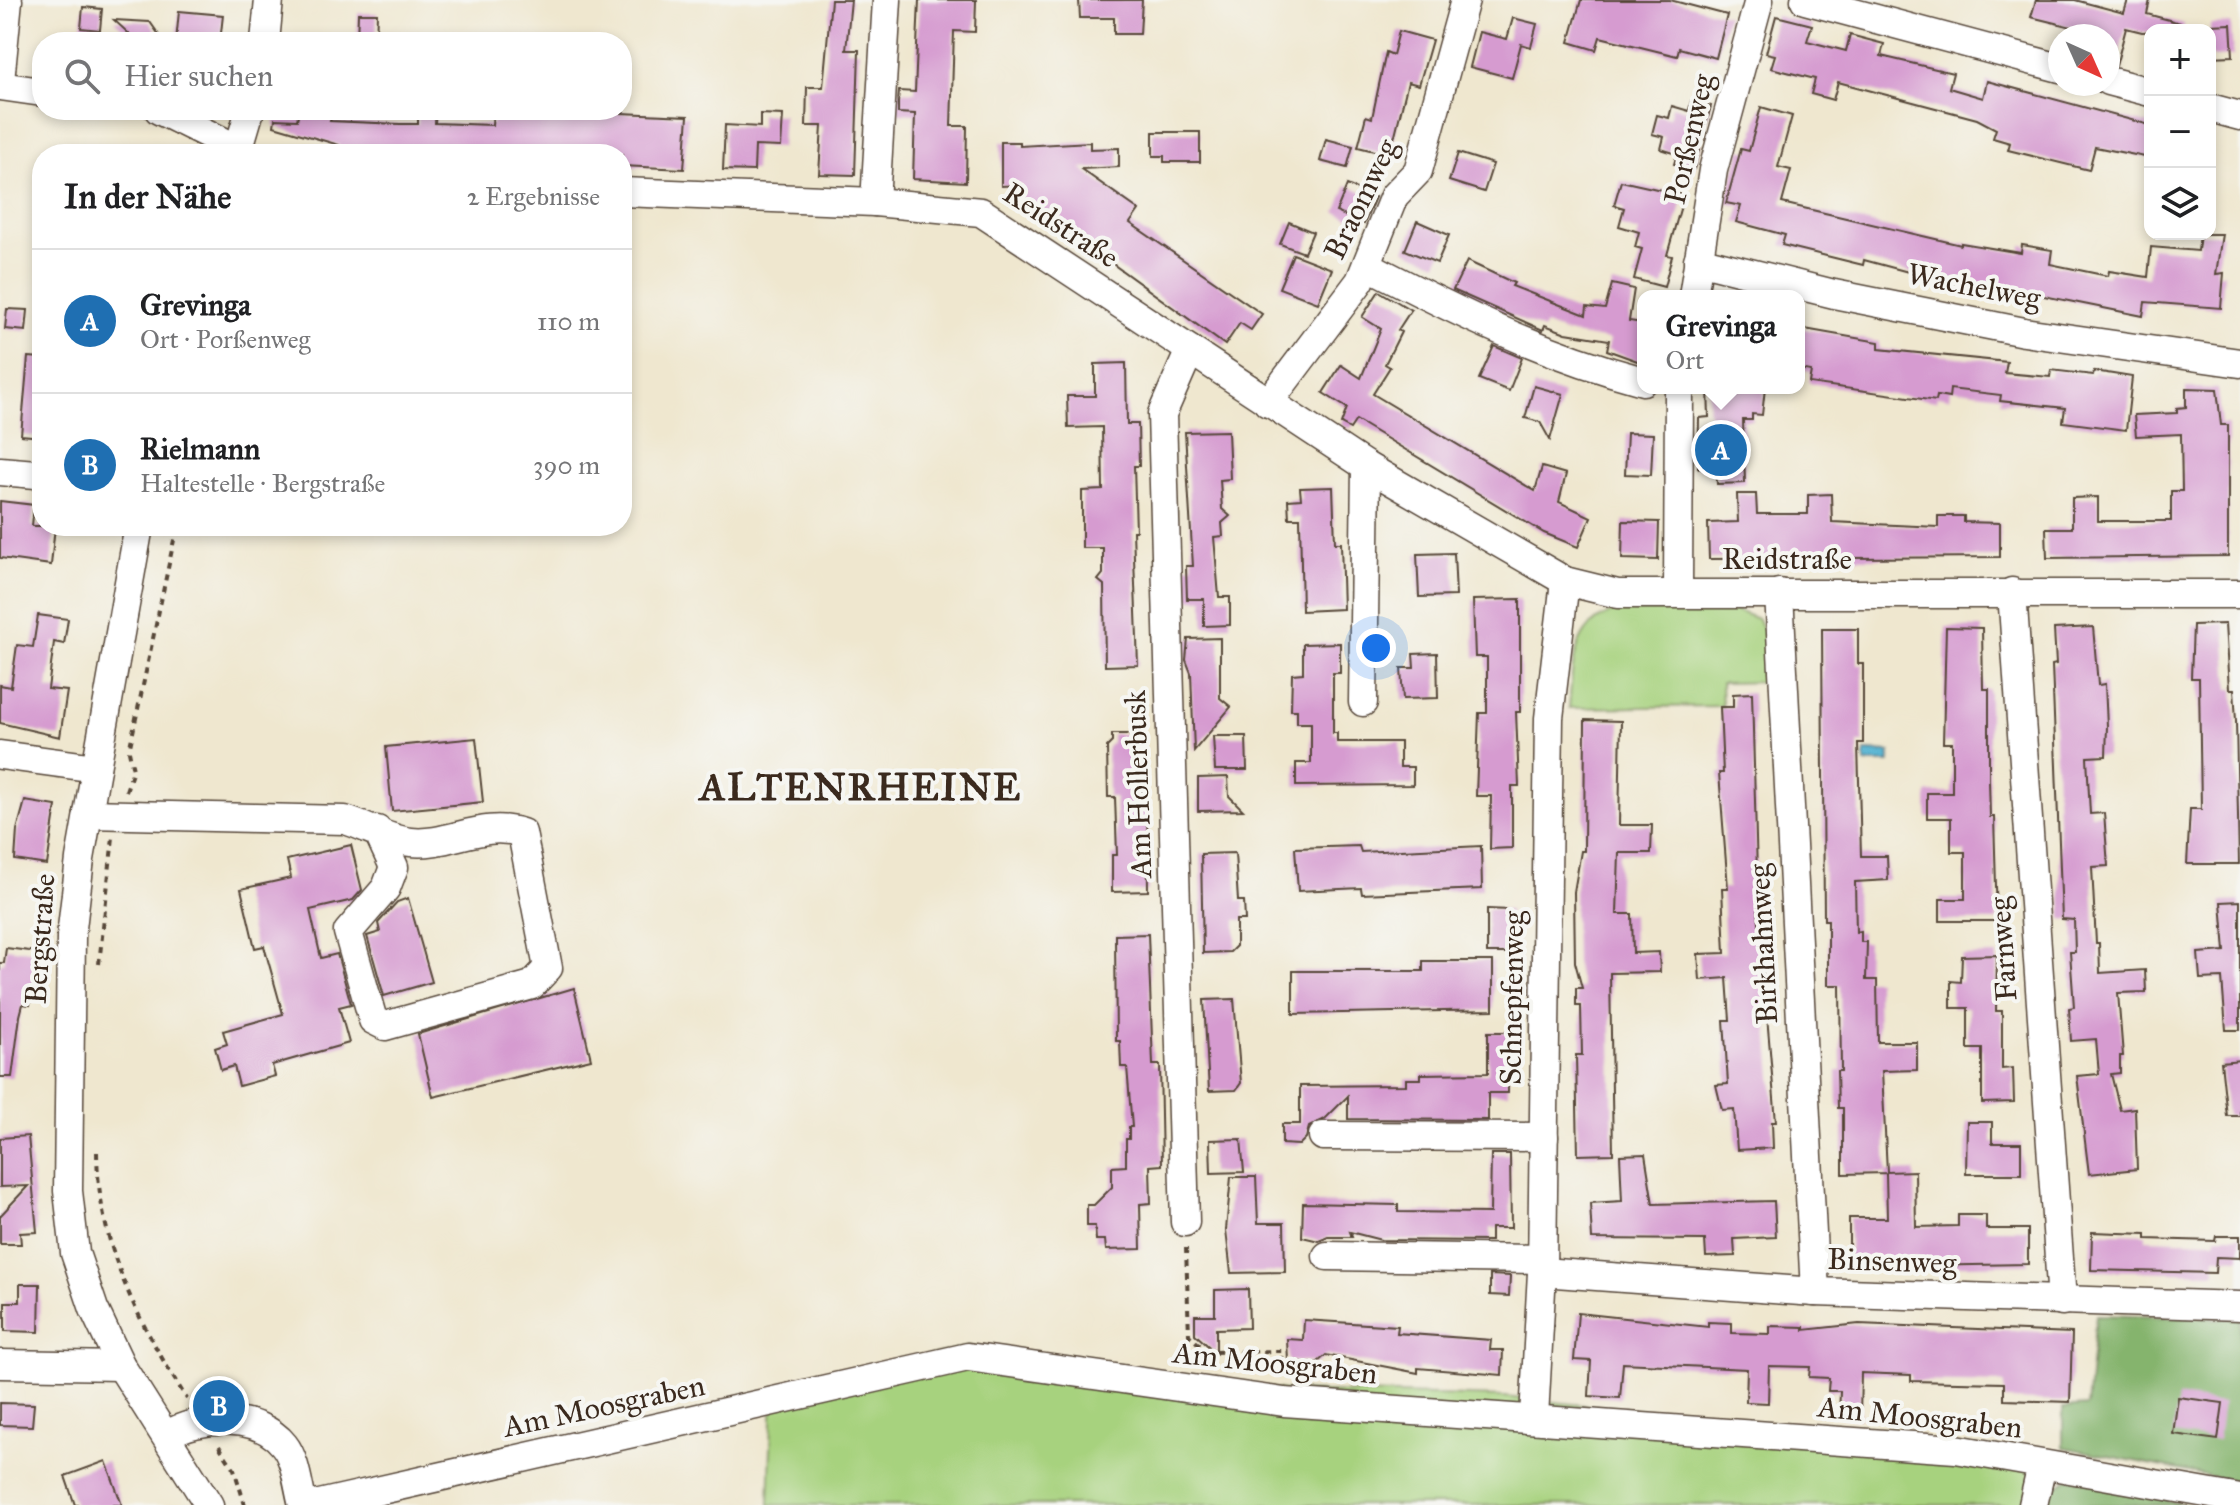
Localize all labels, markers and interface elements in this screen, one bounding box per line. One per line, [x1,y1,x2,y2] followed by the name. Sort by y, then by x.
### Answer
[2048,24,2120,96] north arrow
[2144,24,2216,240] map controls
[2144,24,2216,96] button: +
[32,32,632,120] search box
[60,54,104,98] icon: search
[124,58,273,94] text: Hier suchen
[1657,69,1722,208] street label: Porßenweg
[2144,96,2216,168] button: −
[1316,132,1406,265] street label: Braomweg
[2144,168,2216,240] button: layers
[997,174,1125,276] street label: Reidstraße
[64,176,231,217] text: In der Nähe
[467,180,600,212] text: 2 Ergebnisse
[1904,255,2045,317] street label: Wachelweg
[140,287,251,323] text: Grevinga
[1637,290,1805,394] popup
[81,305,99,337] text: A
[537,305,600,337] text: 110 m
[1666,308,1777,344] text: Grevinga
[140,323,311,355] text: Ort · Porßenweg
[1666,344,1704,376] text: Ort
[1695,420,1747,480] pin: A
[140,431,260,467] text: Rielmann
[81,449,99,481] text: B
[533,449,600,481] text: 390 m
[140,467,385,499] text: Haltestelle · Bergstraße
[1722,541,1852,577] street label: Reidstraße
[1356,628,1396,668] your location
[1117,689,1159,880] street label: Am Hollerbusk
[698,764,1022,810] district label: ALTENRHEINE
[1741,862,1785,1025] street label: Birkhahnweg
[17,872,63,1006] street label: Bergstraße
[1981,895,2025,1002] street label: Farnweg
[1492,910,1532,1085] street label: Schnepfenweg
[1827,1241,1958,1281] street label: Binsenweg
[1169,1334,1379,1392] street label: Am Moosgraben
[498,1367,708,1445] street label: Am Moosgraben
[193,1376,245,1436] pin: B
[1814,1388,2024,1446] street label: Am Moosgraben

